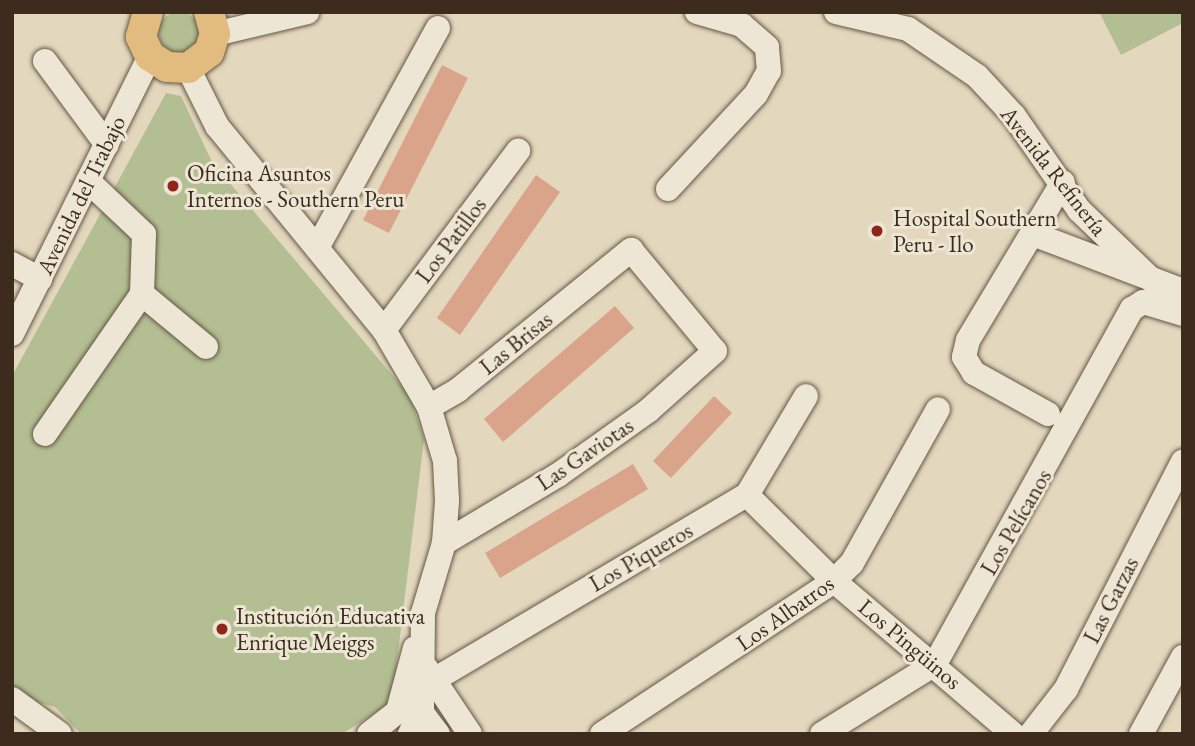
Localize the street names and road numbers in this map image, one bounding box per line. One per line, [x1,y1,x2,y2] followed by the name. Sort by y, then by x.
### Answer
[995,101,1113,241] street label: Avenida Refinería
[31,111,131,279] street label: Avenida del Trabajo
[410,192,492,288] street label: Los Patillos
[474,305,558,381] street label: Las Brisas
[531,412,639,496] street label: Las Gaviotas
[975,464,1057,580] street label: Los Pelícanos
[584,516,698,598] street label: Los Piqueros
[1077,552,1145,648] street label: Las Garzas
[731,569,839,657] street label: Los Albatros
[853,593,967,695] street label: Los Pingüinos

